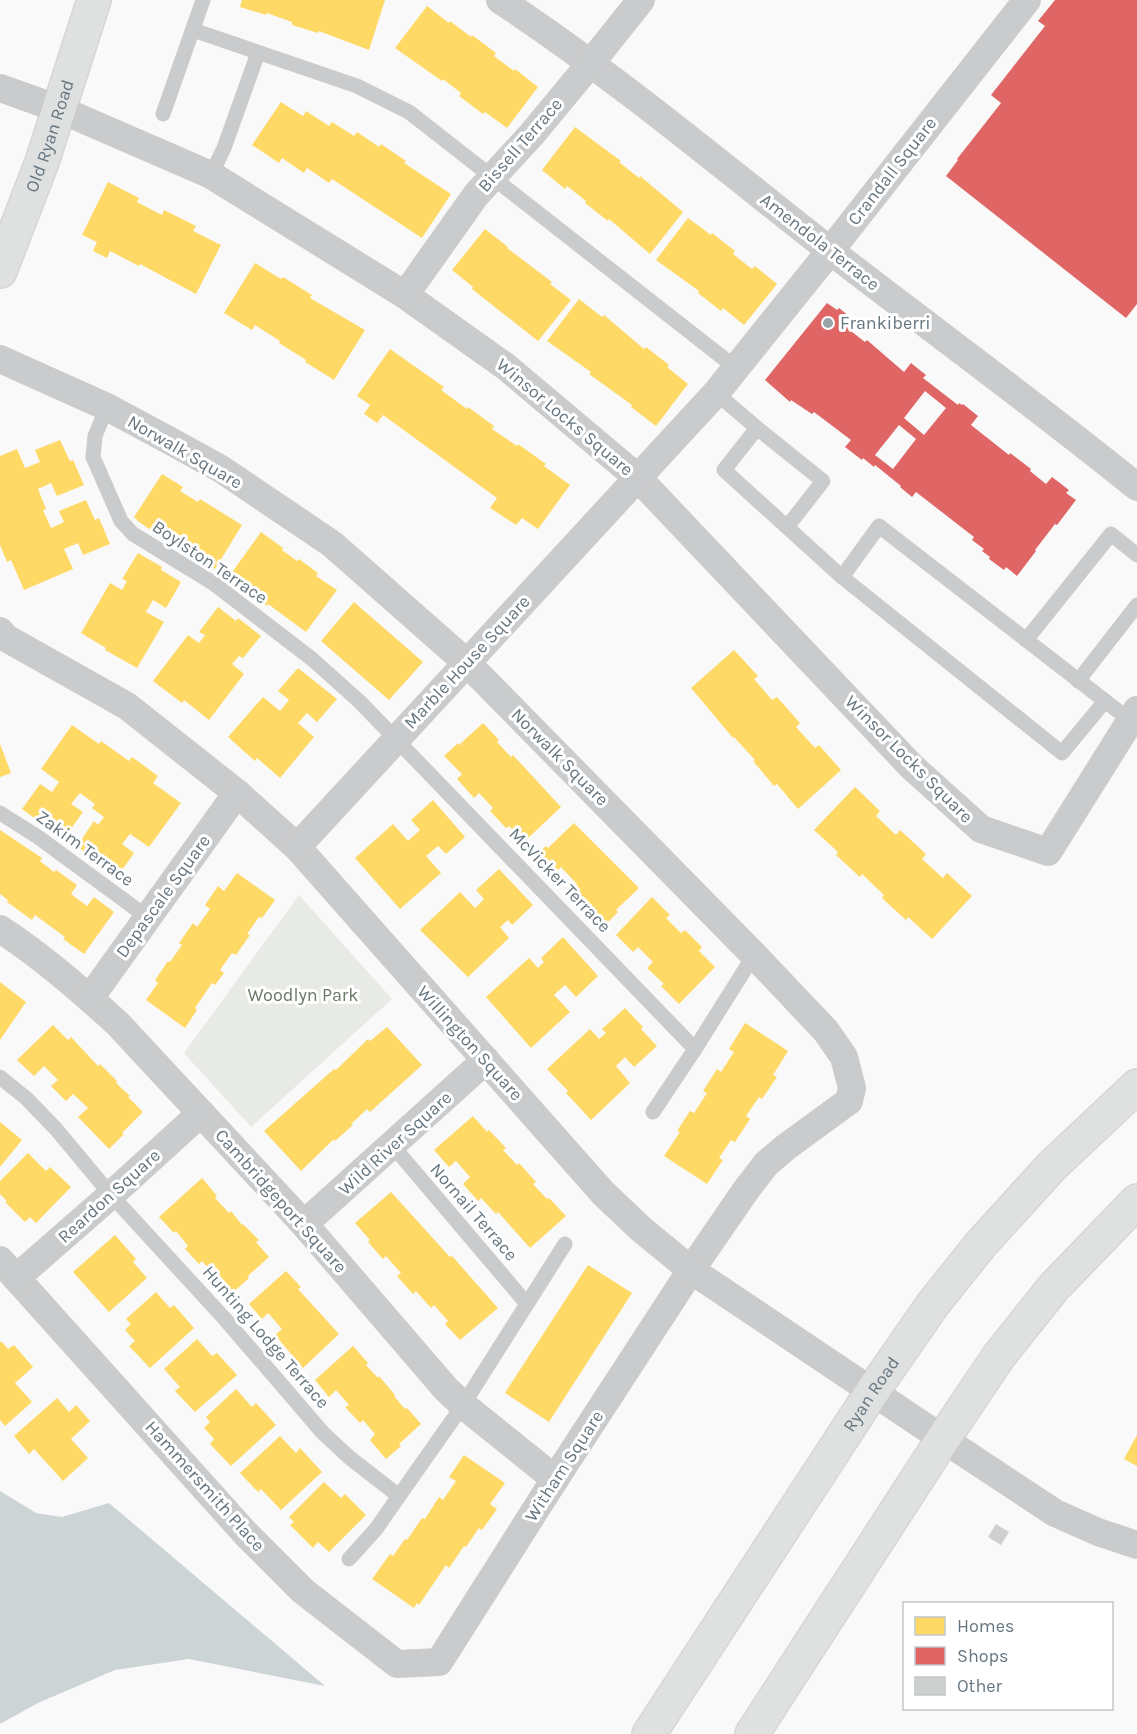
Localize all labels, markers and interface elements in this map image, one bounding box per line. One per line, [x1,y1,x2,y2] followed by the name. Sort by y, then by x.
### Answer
[20,77,79,195] street label: Old Ryan Road
[473,93,567,197] street label: Bissell Terrace
[843,113,941,229] street label: Crandall Square
[756,189,884,295] street label: Amendola Terrace
[840,312,931,334] place label: Frankiberri
[821,316,835,330] marker: Frankiberri
[492,353,638,481] street label: Winsor Locks Square
[124,410,246,494] street label: Norwalk Square
[148,515,272,609] street label: Boylston Terrace
[399,591,535,733] street label: Marble House Square
[840,690,978,828] street label: Winsor Locks Square
[507,704,613,810] street label: Norwalk Square
[32,805,138,891] street label: Zakim Terrace
[504,823,616,937] street label: McVicker Terrace
[111,830,215,962] street label: Depascale Square
[412,981,528,1105] street label: Willington Square
[248,984,358,1006] park label: Woodlyn Park
[334,1086,456,1200] street label: Wild River Square
[211,1124,351,1278] street label: Cambridgeport Square
[53,1144,165,1248] street label: Reardon Square
[426,1159,522,1265] street label: Nornail Terrace
[198,1261,334,1413] street label: Hunting Lodge Terrace
[838,1352,904,1436] street label: Ryan Road
[520,1406,608,1526] street label: Witham Square
[140,1416,270,1556] street label: Hammersmith Place
[903,1602,1113,1710] legend
[957,1615,1014,1637] text: Homes
[957,1645,1009,1667] text: Shops
[957,1675,1002,1697] text: Other

